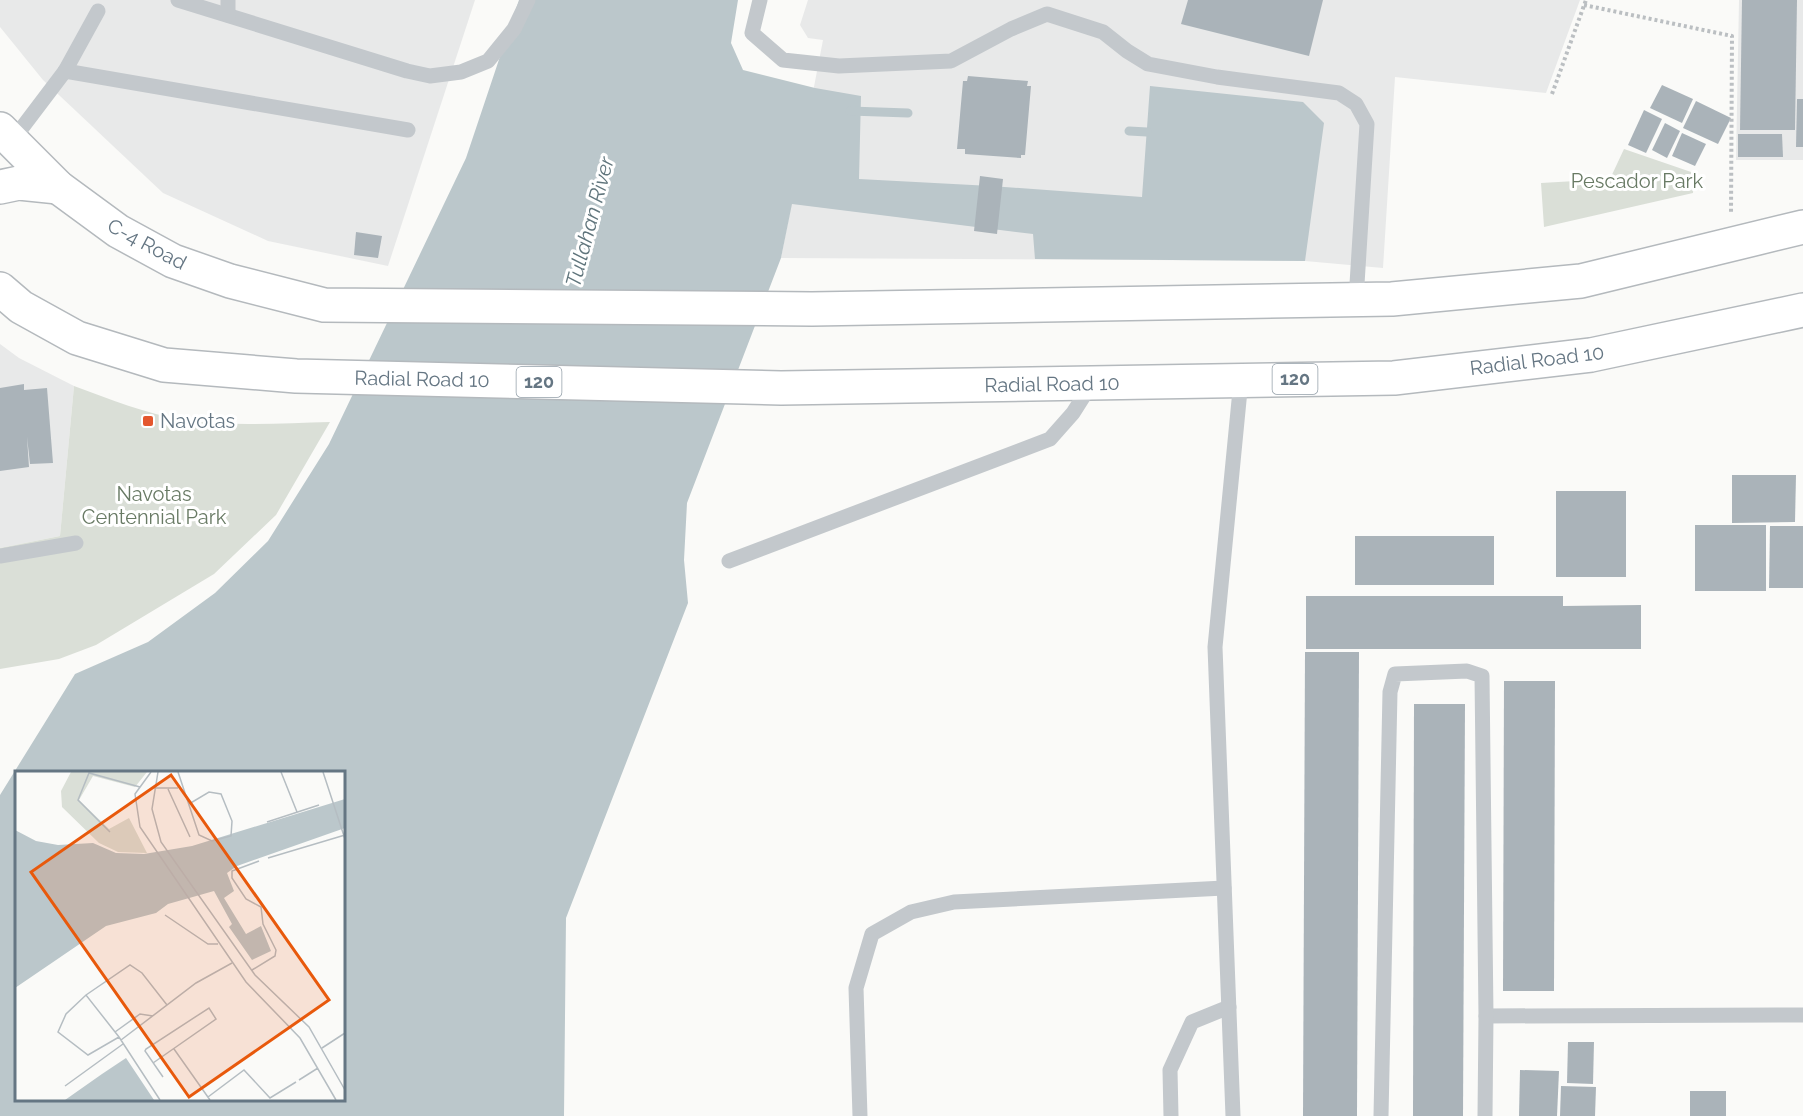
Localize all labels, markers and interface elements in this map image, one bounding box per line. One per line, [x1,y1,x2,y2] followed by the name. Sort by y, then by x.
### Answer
[560,153,619,290] water label: Tullahan River
[1571,169,1704,193] park label: Pescador Park
[103,213,191,275] street label: C-4 Road
[1468,340,1606,380] street label: Radial Road 10
[1272,364,1318,394] road number: 120
[354,366,490,392] street label: Radial Road 10
[516,367,562,397] road number: 120
[984,371,1120,397] street label: Radial Road 10
[160,409,235,433] place label: Navotas
[141,414,155,428] marker: Navotas
[82,482,227,529] park label: Navotas Centennial Park
[15,771,345,1101] inset map

